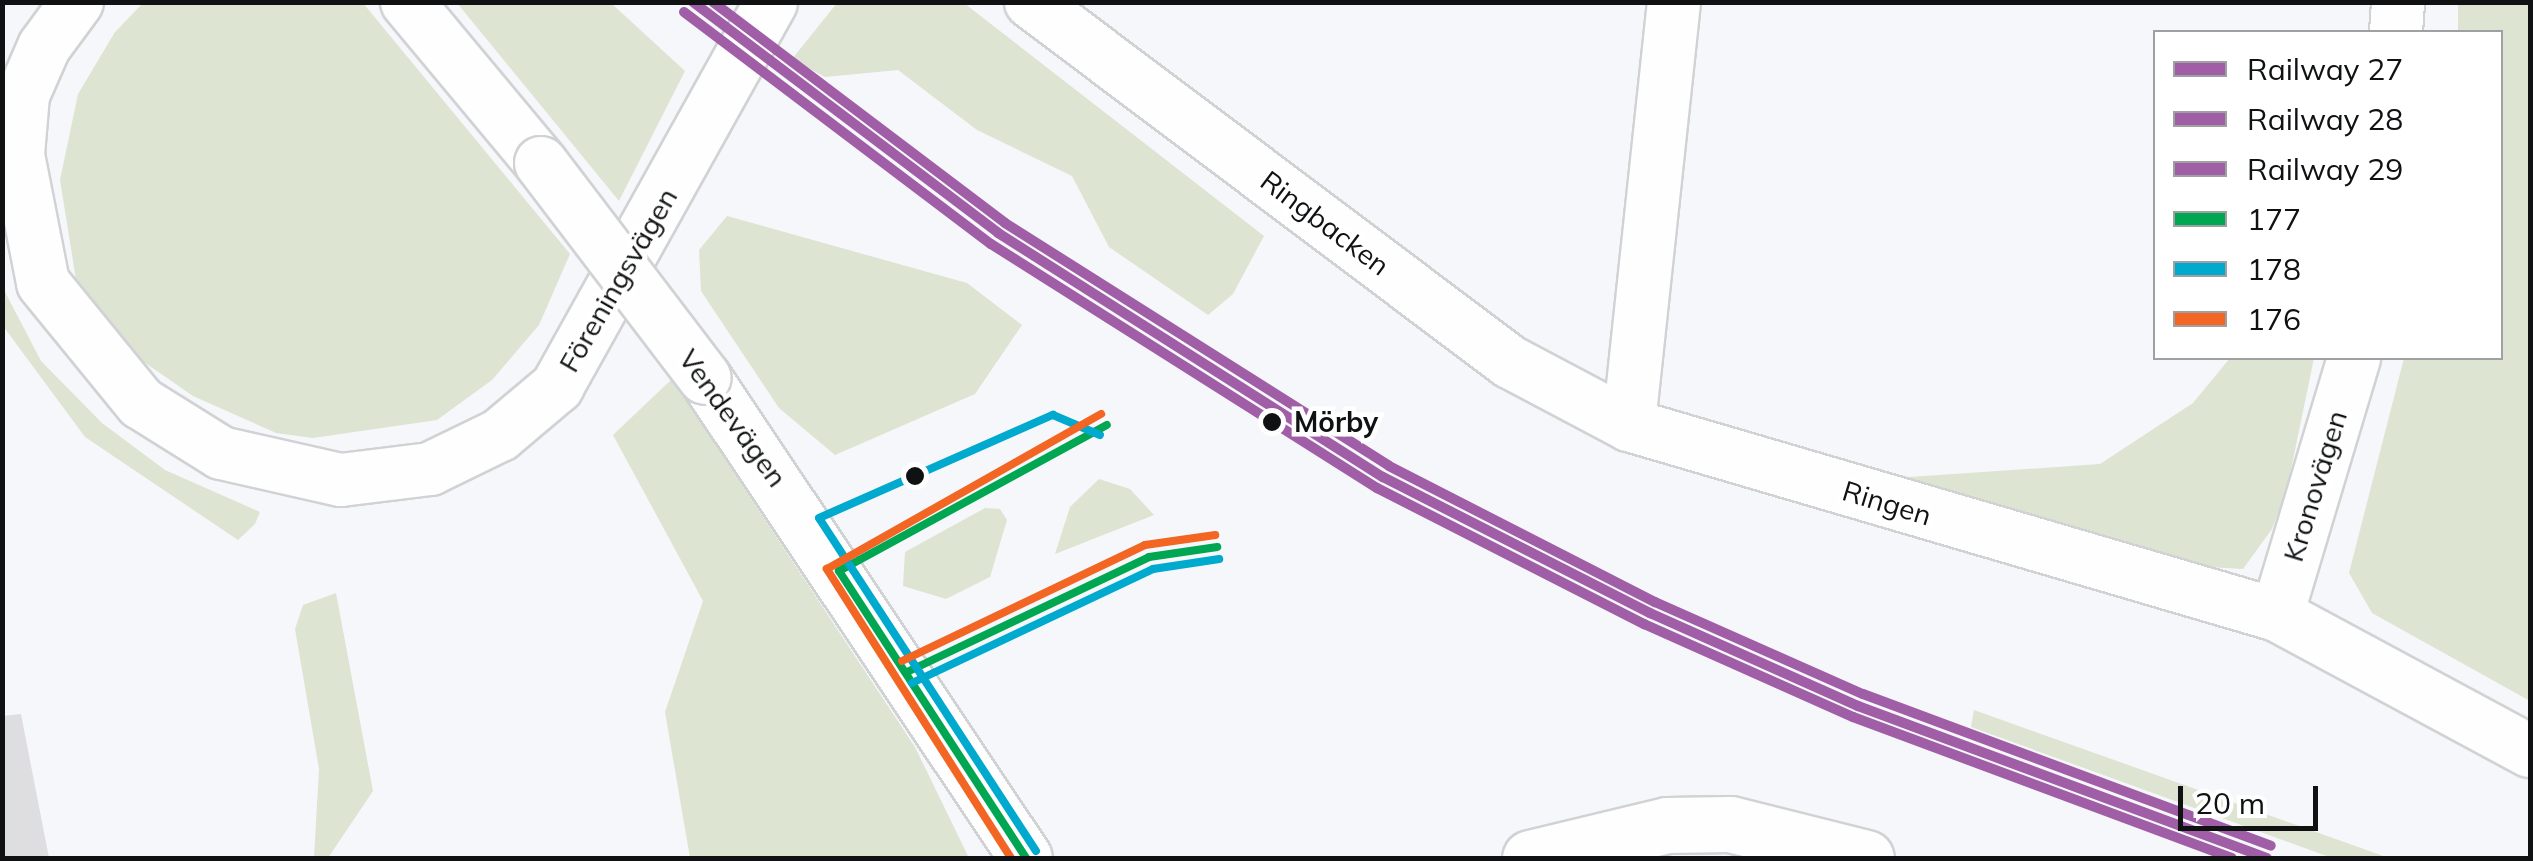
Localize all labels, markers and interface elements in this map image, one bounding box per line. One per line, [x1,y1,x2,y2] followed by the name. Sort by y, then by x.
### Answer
[2153,30,2503,360] legend
[2247,50,2403,88] text: Railway 27
[2247,100,2403,138] text: Railway 28
[2247,150,2403,188] text: Railway 29
[1254,164,1396,282] street label: Ringbacken
[552,182,684,378] street label: Föreningsvägen
[2247,200,2301,238] text: 177
[2247,250,2301,288] text: 178
[2247,300,2301,338] text: 176
[672,343,794,493] street label: Vendevägen
[1294,405,1378,439] place label: Mörby
[2276,406,2354,566] street label: Kronovägen
[1259,409,1285,435] marker: Mörby
[905,466,925,486] unlabelled marker
[1839,474,1935,532] street label: Ringen
[2183,766,2323,828] scale bar
[2195,784,2265,822] text: 20 m

